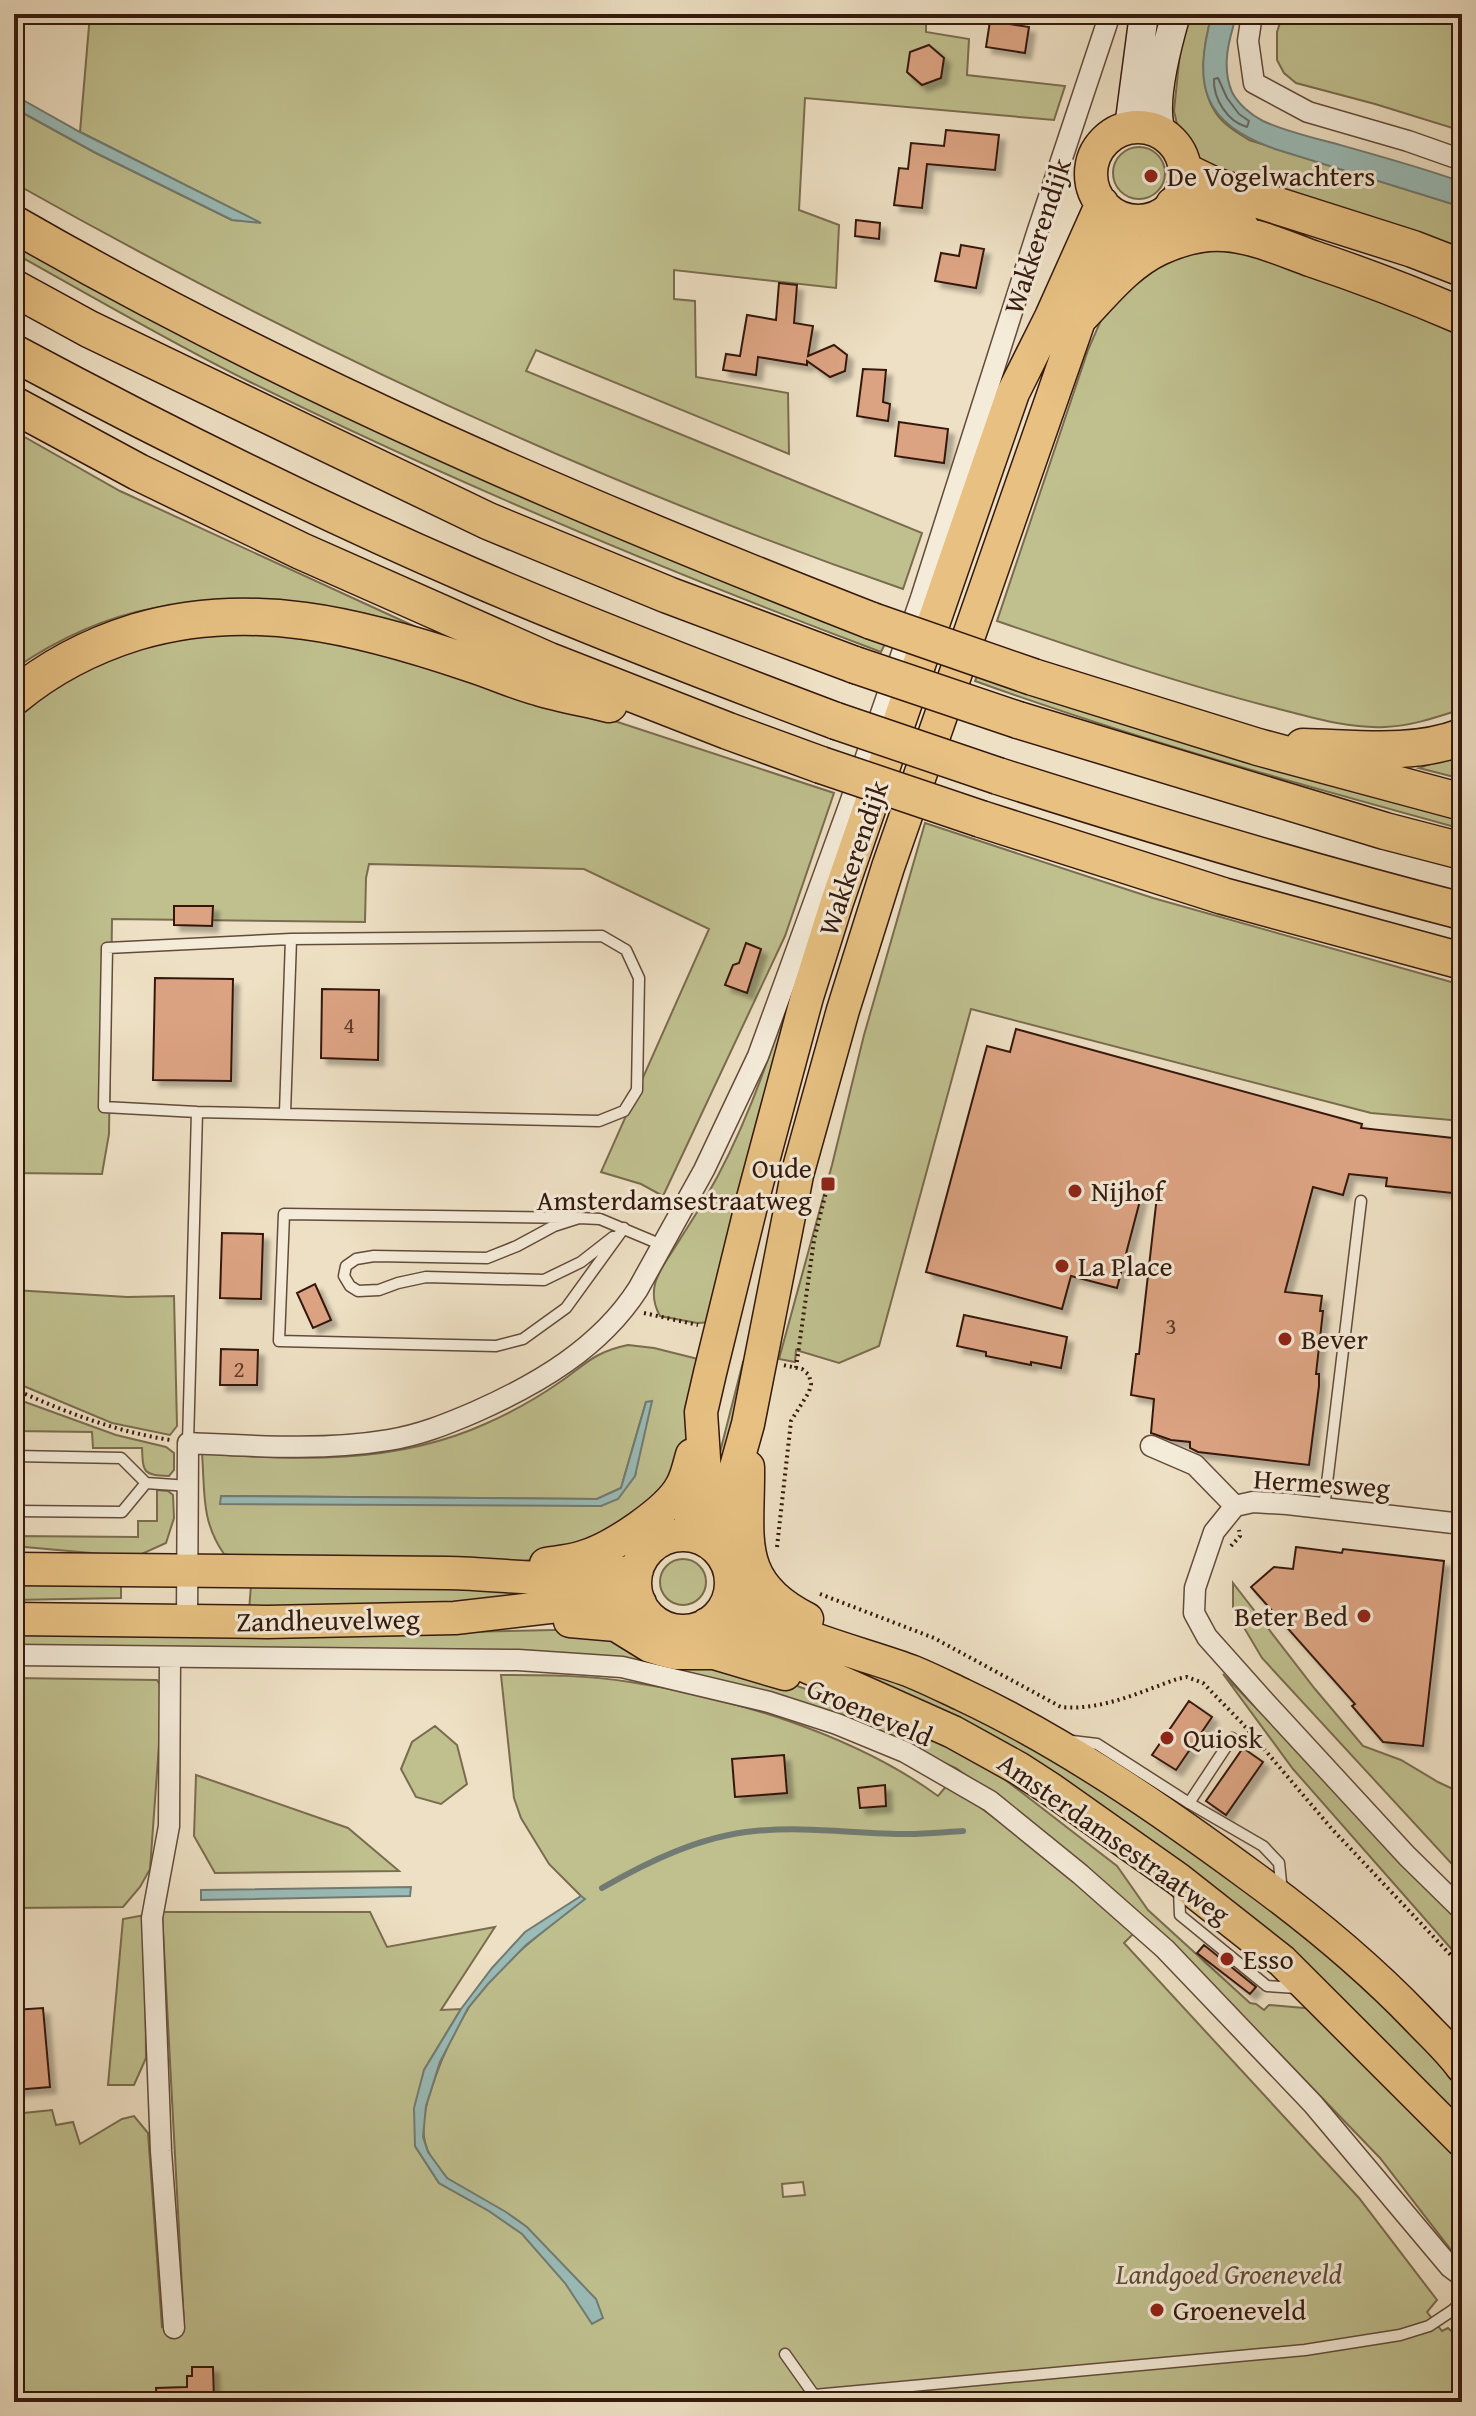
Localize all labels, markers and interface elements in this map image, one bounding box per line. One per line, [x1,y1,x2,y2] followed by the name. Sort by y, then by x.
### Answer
[992,152,1081,319] street label: Wakkerendijk
[1167,155,1375,196] place label: De Vogelwachters
[1142,167,1160,185] marker: De Vogelwachters
[807,774,898,941] street label: Wakkerendijk
[343,1007,355,1042] house number: 4
[536,1147,812,1220] place label: Oude Amsterdamsestraatweg
[1091,1170,1167,1211] place label: Nijhof
[819,1175,837,1193] marker: Oude Amsterdamsestraatweg
[1066,1182,1084,1200] marker: Nijhof
[1078,1245,1173,1286] place label: La Place
[1053,1257,1071,1275] marker: La Place
[1165,1308,1177,1343] house number: 3
[1301,1318,1368,1359] place label: Bever
[1276,1330,1294,1348] marker: Bever
[233,1351,245,1386] house number: 2
[1252,1457,1392,1508] street label: Hermesweg
[1234,1595,1348,1636] place label: Beter Bed
[236,1597,420,1642] street label: Zandheuvelweg
[1355,1607,1373,1625] marker: Beter Bed
[801,1667,940,1756] street label: Groeneveld
[1183,1717,1263,1758] place label: Quiosk
[1158,1729,1176,1747] marker: Quiosk
[990,1742,1239,1933] street label: Amsterdamsestraatweg
[1243,1938,1294,1979] place label: Esso
[1218,1950,1236,1968] marker: Esso
[1115,2253,1342,2294] park label: Landgoed Groeneveld
[1173,2289,1306,2330] place label: Groeneveld
[1148,2301,1166,2319] marker: Groeneveld

